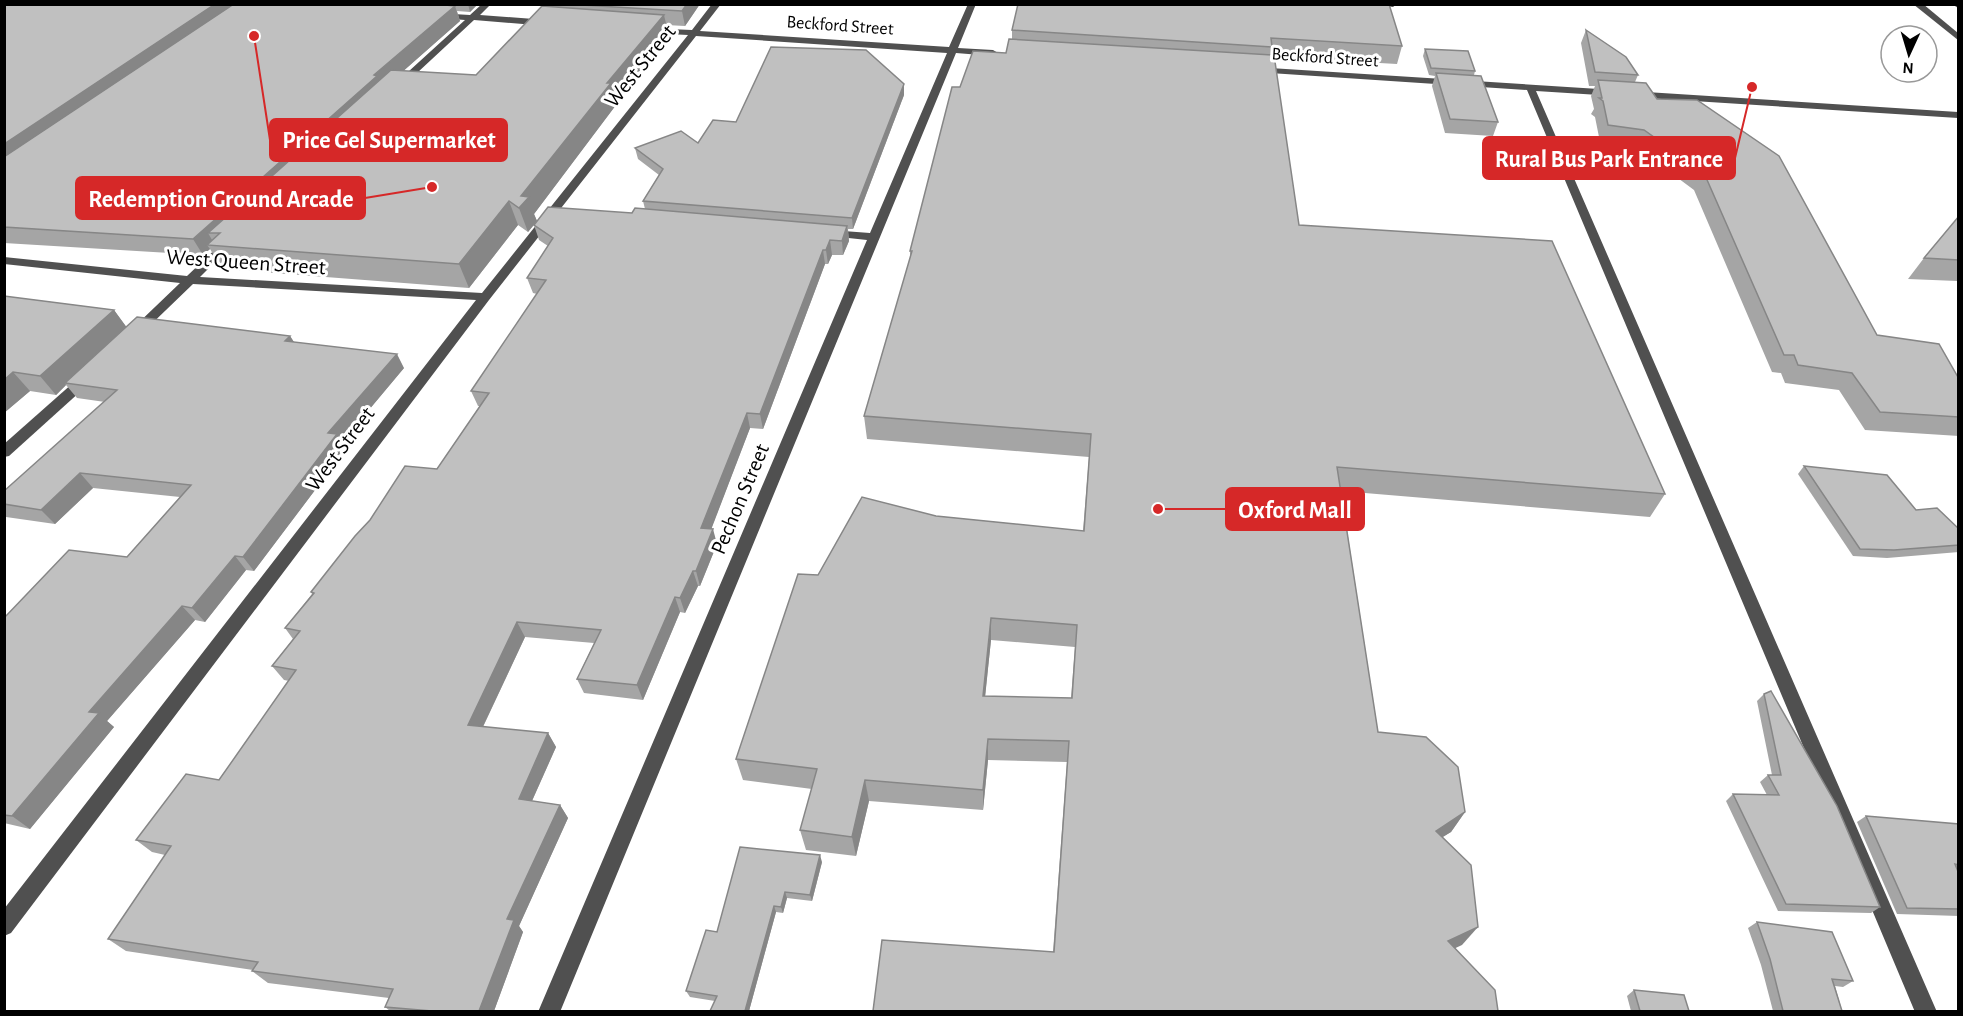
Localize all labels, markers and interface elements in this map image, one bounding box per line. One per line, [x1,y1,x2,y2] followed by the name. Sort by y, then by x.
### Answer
[786,13,894,39] street label: Beckford Street
[600,20,680,112] street label: West Street
[1879,24,1939,84] north arrow
[1271,45,1379,71] street label: Beckford Street
[1902,60,1914,76] text: N
[270,119,507,161] callout: Price Gel Supermarket
[282,129,496,153] text: Price Gel Supermarket
[1483,137,1735,179] callout: Rural Bus Park Entrance
[1495,148,1723,172] text: Rural Bus Park Entrance
[76,177,365,219] callout: Redemption Ground Arcade
[88,188,354,212] text: Redemption Ground Arcade
[165,245,327,279] street label: West Queen Street
[301,403,379,495] street label: West Street
[707,440,773,558] street label: Pechon Street
[1226,488,1364,530] callout: Oxford Mall
[1238,499,1352,523] text: Oxford Mall

